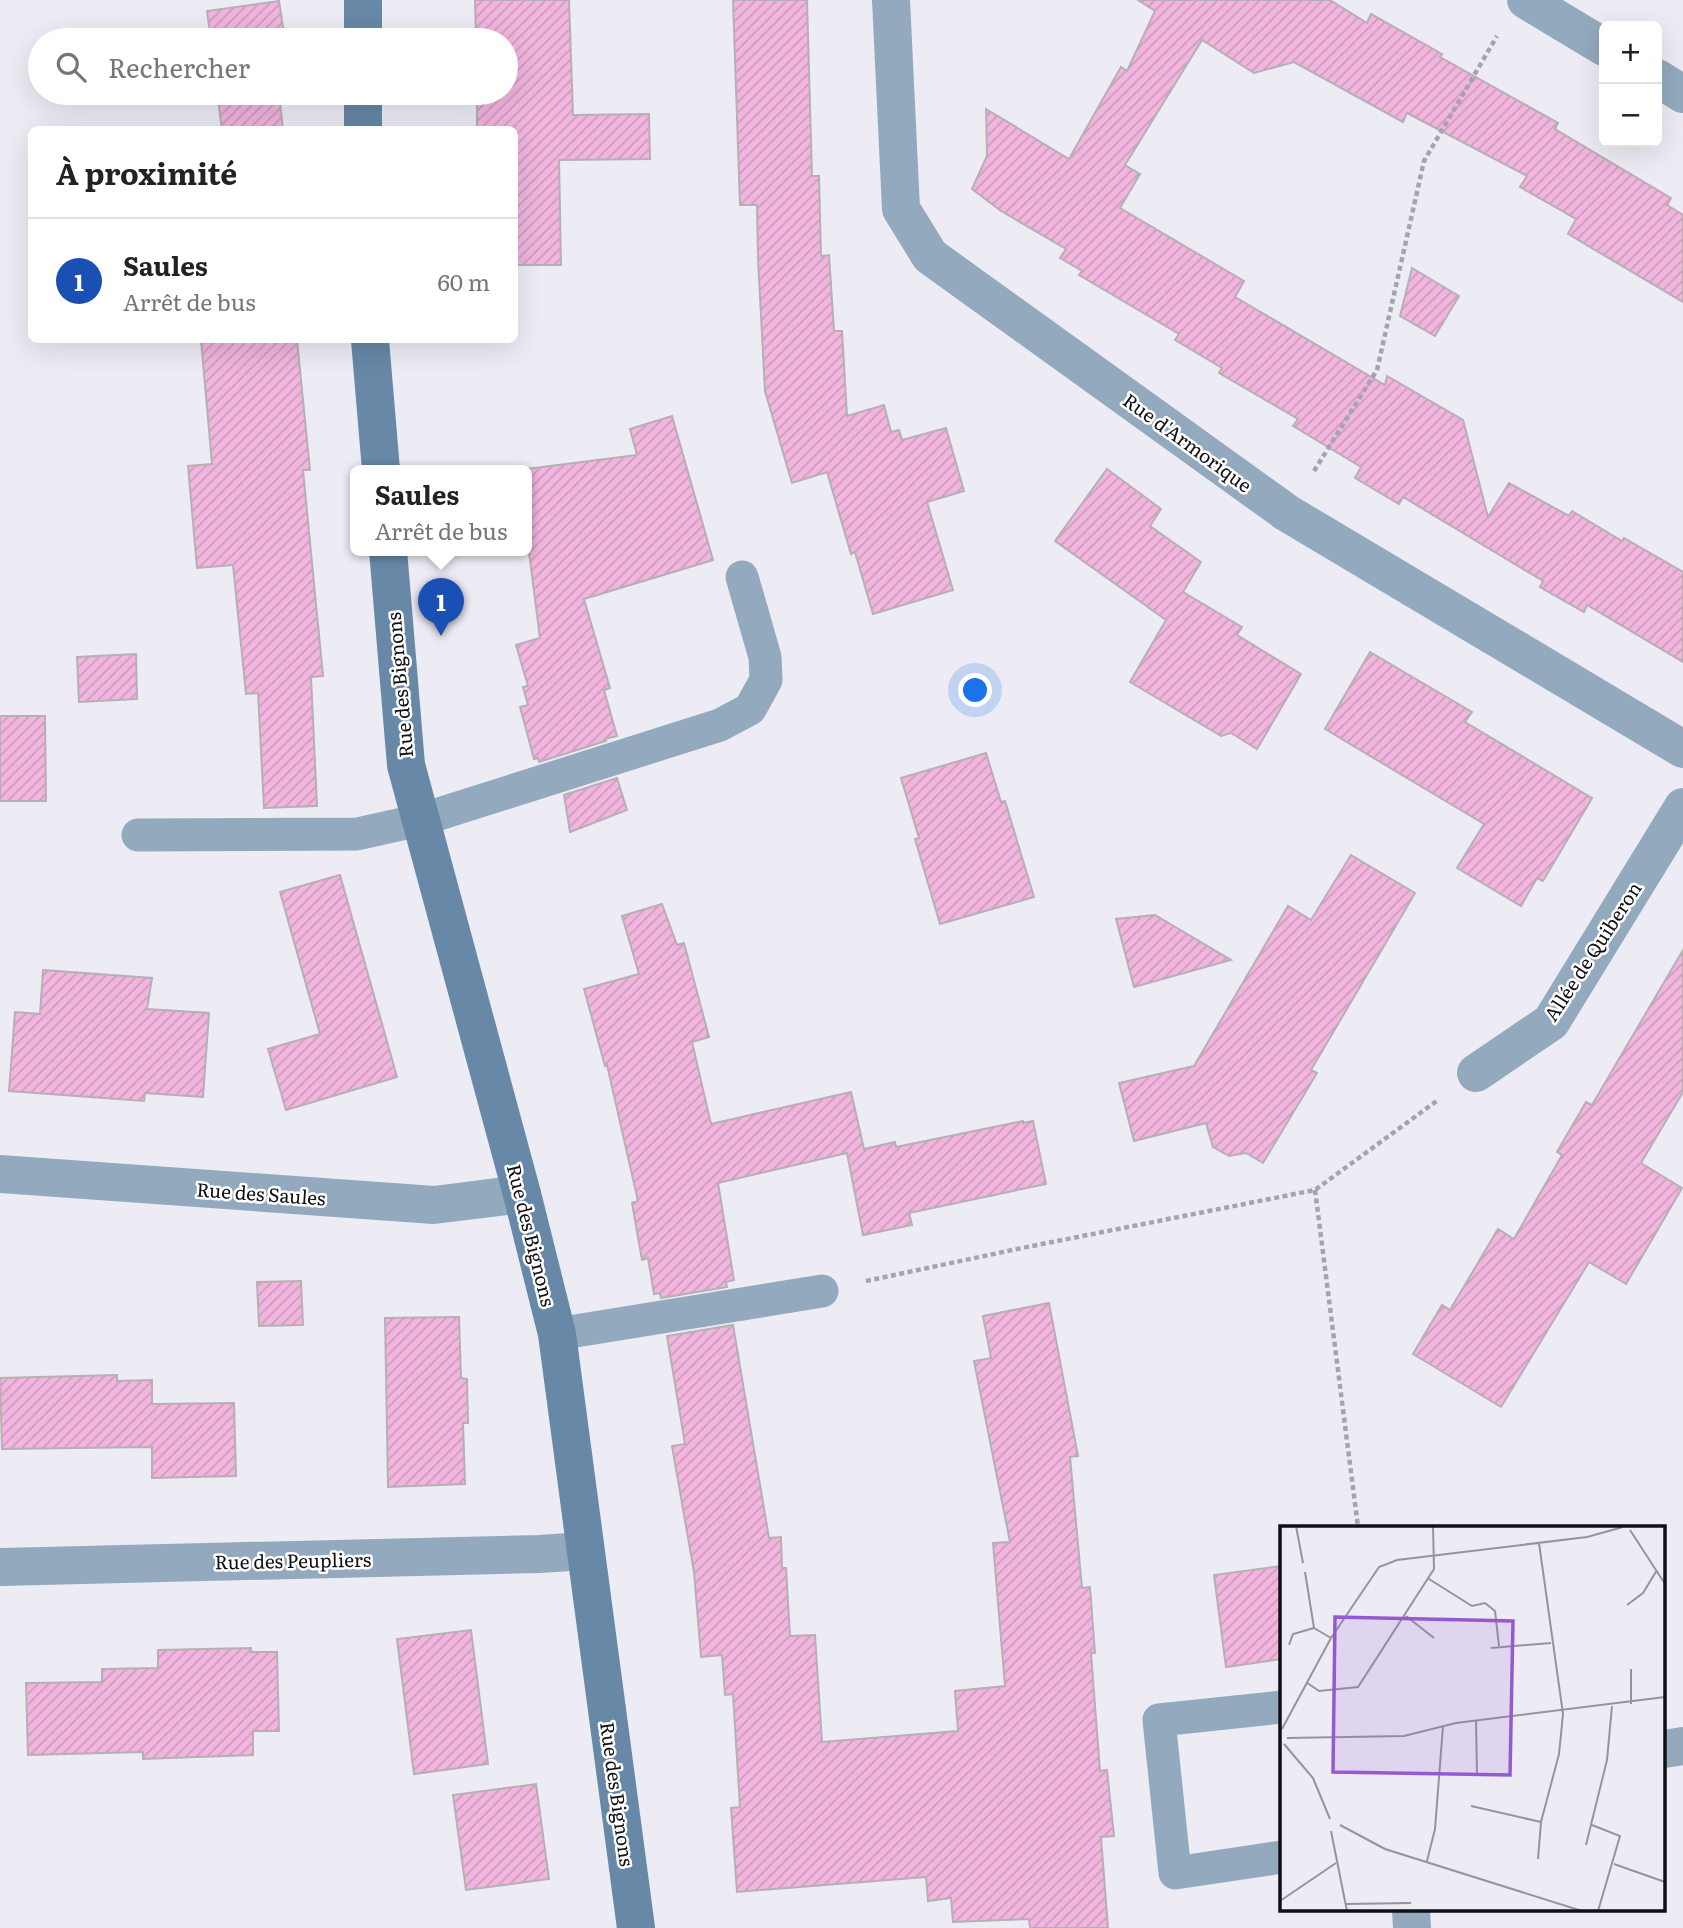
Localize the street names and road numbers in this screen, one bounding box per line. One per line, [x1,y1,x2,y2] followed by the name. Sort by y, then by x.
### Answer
[1118,386,1258,498] street label: Rue d'Armorique
[379,611,419,759] street label: Rue des Bignons
[1536,876,1648,1026] street label: Allée de Quiberon
[501,1161,563,1310] street label: Rue des Bignons
[196,1175,327,1212] street label: Rue des Saules
[214,1545,372,1575] street label: Rue des Peupliers
[594,1720,642,1869] street label: Rue des Bignons

